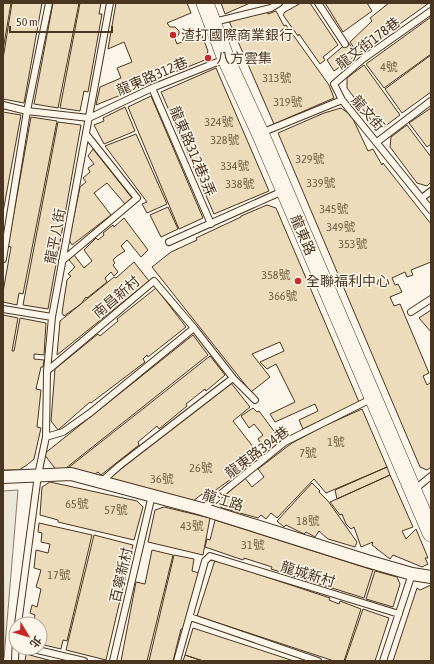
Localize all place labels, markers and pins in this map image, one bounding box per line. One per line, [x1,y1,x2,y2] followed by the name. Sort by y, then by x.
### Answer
[181,27,293,43] place label: 渣打國際商業銀行
[168,30,178,40] marker: 渣打國際商業銀行
[216,50,272,66] place label: 八方雲集
[203,53,213,63] marker: 八方雲集
[306,273,390,289] place label: 全聯福利中心
[293,276,303,286] marker: 全聯福利中心

